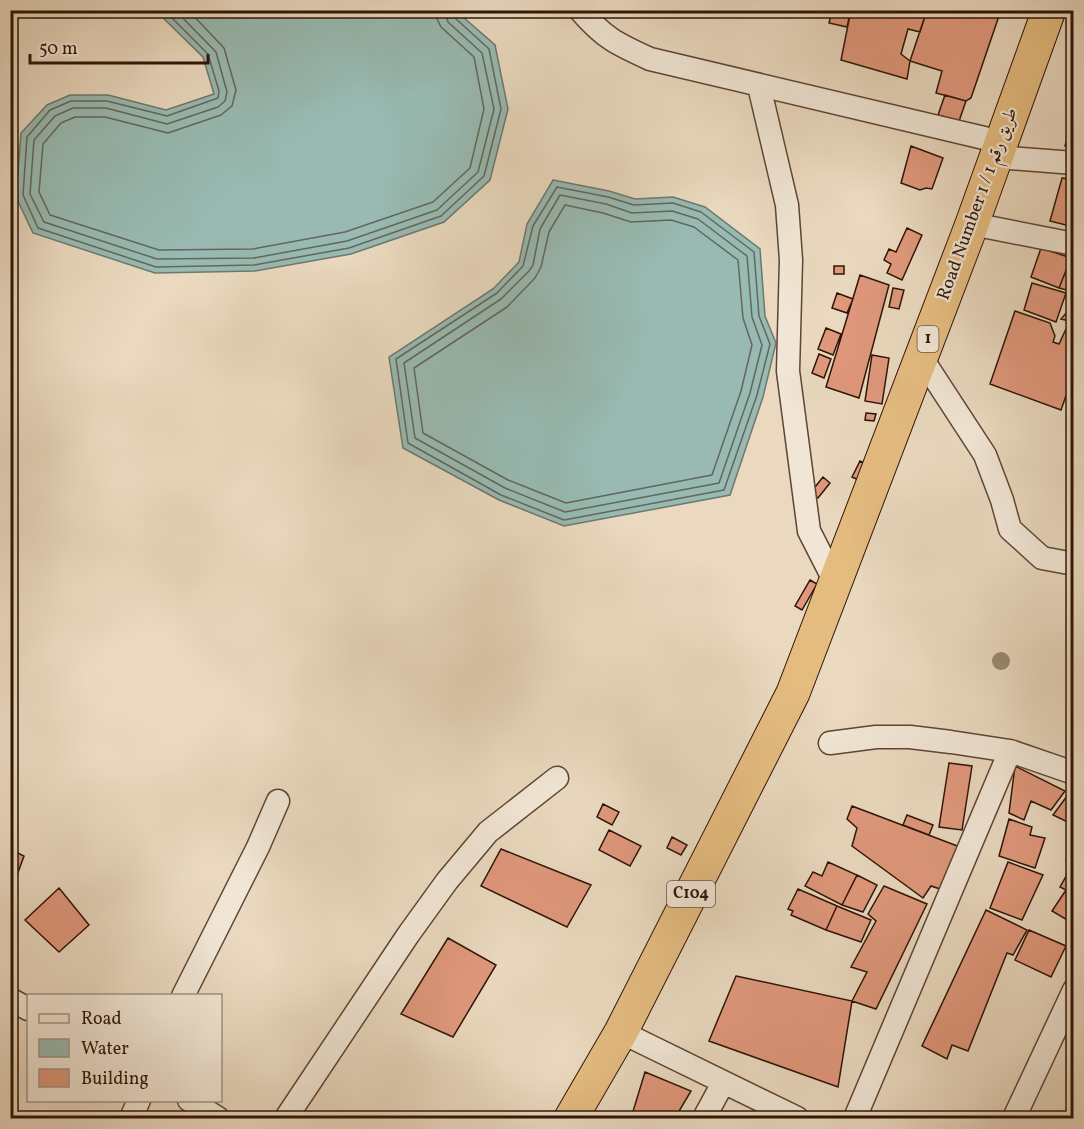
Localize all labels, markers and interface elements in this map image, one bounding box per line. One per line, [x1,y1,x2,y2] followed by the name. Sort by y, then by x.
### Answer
[30,27,208,65] scale bar
[39,37,78,62] text: 50 m
[932,104,1027,305] street label: Road Number 1 / طريق رقم 1
[918,326,938,352] road number: 1
[667,881,715,907] road number: C104
[27,994,222,1102] legend
[81,1007,122,1032] text: Road
[81,1037,129,1062] text: Water
[81,1067,149,1092] text: Building

